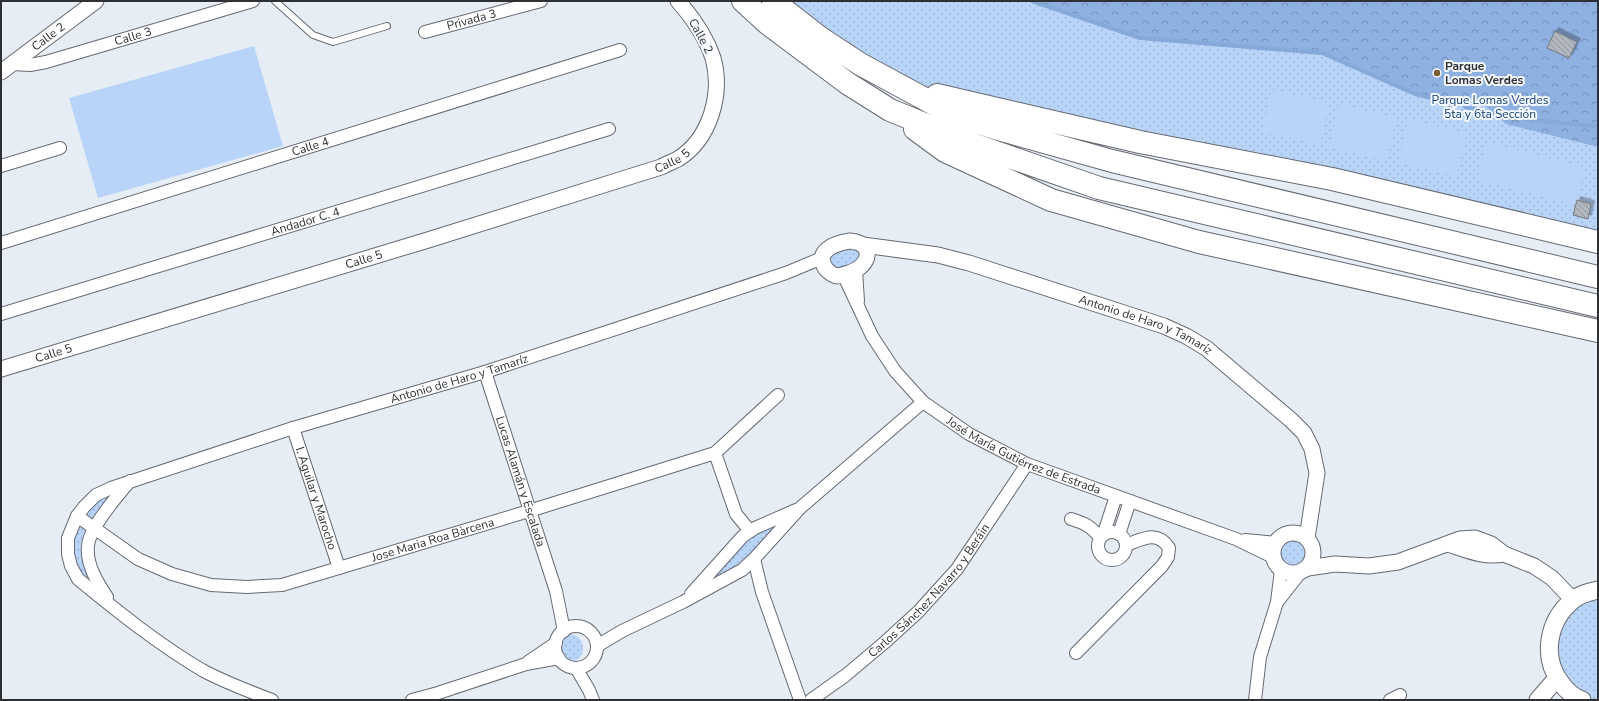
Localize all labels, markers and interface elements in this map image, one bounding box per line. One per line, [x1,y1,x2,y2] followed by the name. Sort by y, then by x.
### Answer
[445,5,498,34] street label: Privada 3
[685,15,717,57] street label: Calle 2
[28,19,68,54] street label: Calle 2
[112,23,153,49] street label: Calle 3
[1445,58,1523,88] place label: Parque Lomas Verdes
[1432,68,1442,78] marker: Parque Lomas Verdes
[1431,92,1549,122] park label: Parque Lomas Verdes 5ta y 6ta Sección
[290,133,331,160] street label: Calle 4
[653,145,694,176] street label: Calle 5
[269,203,342,239] street label: Andador C. 4
[343,246,384,273] street label: Calle 5
[1077,291,1216,359] street label: Antonio de Haro y Tamaríz
[33,340,74,366] street label: Calle 5
[389,350,531,407] street label: Antonio de Haro y Tamaríz
[943,412,1103,498] street label: José María Gutiérrez de Estrada
[492,414,549,549] street label: Lucas Alamán y Escalada
[292,445,341,552] street label: I. Aguilar y Marocho
[369,514,496,566] street label: Jose Maria Roa Bàrcena
[865,520,993,661] street label: Carlos Sánchez Navarro y Beráin

